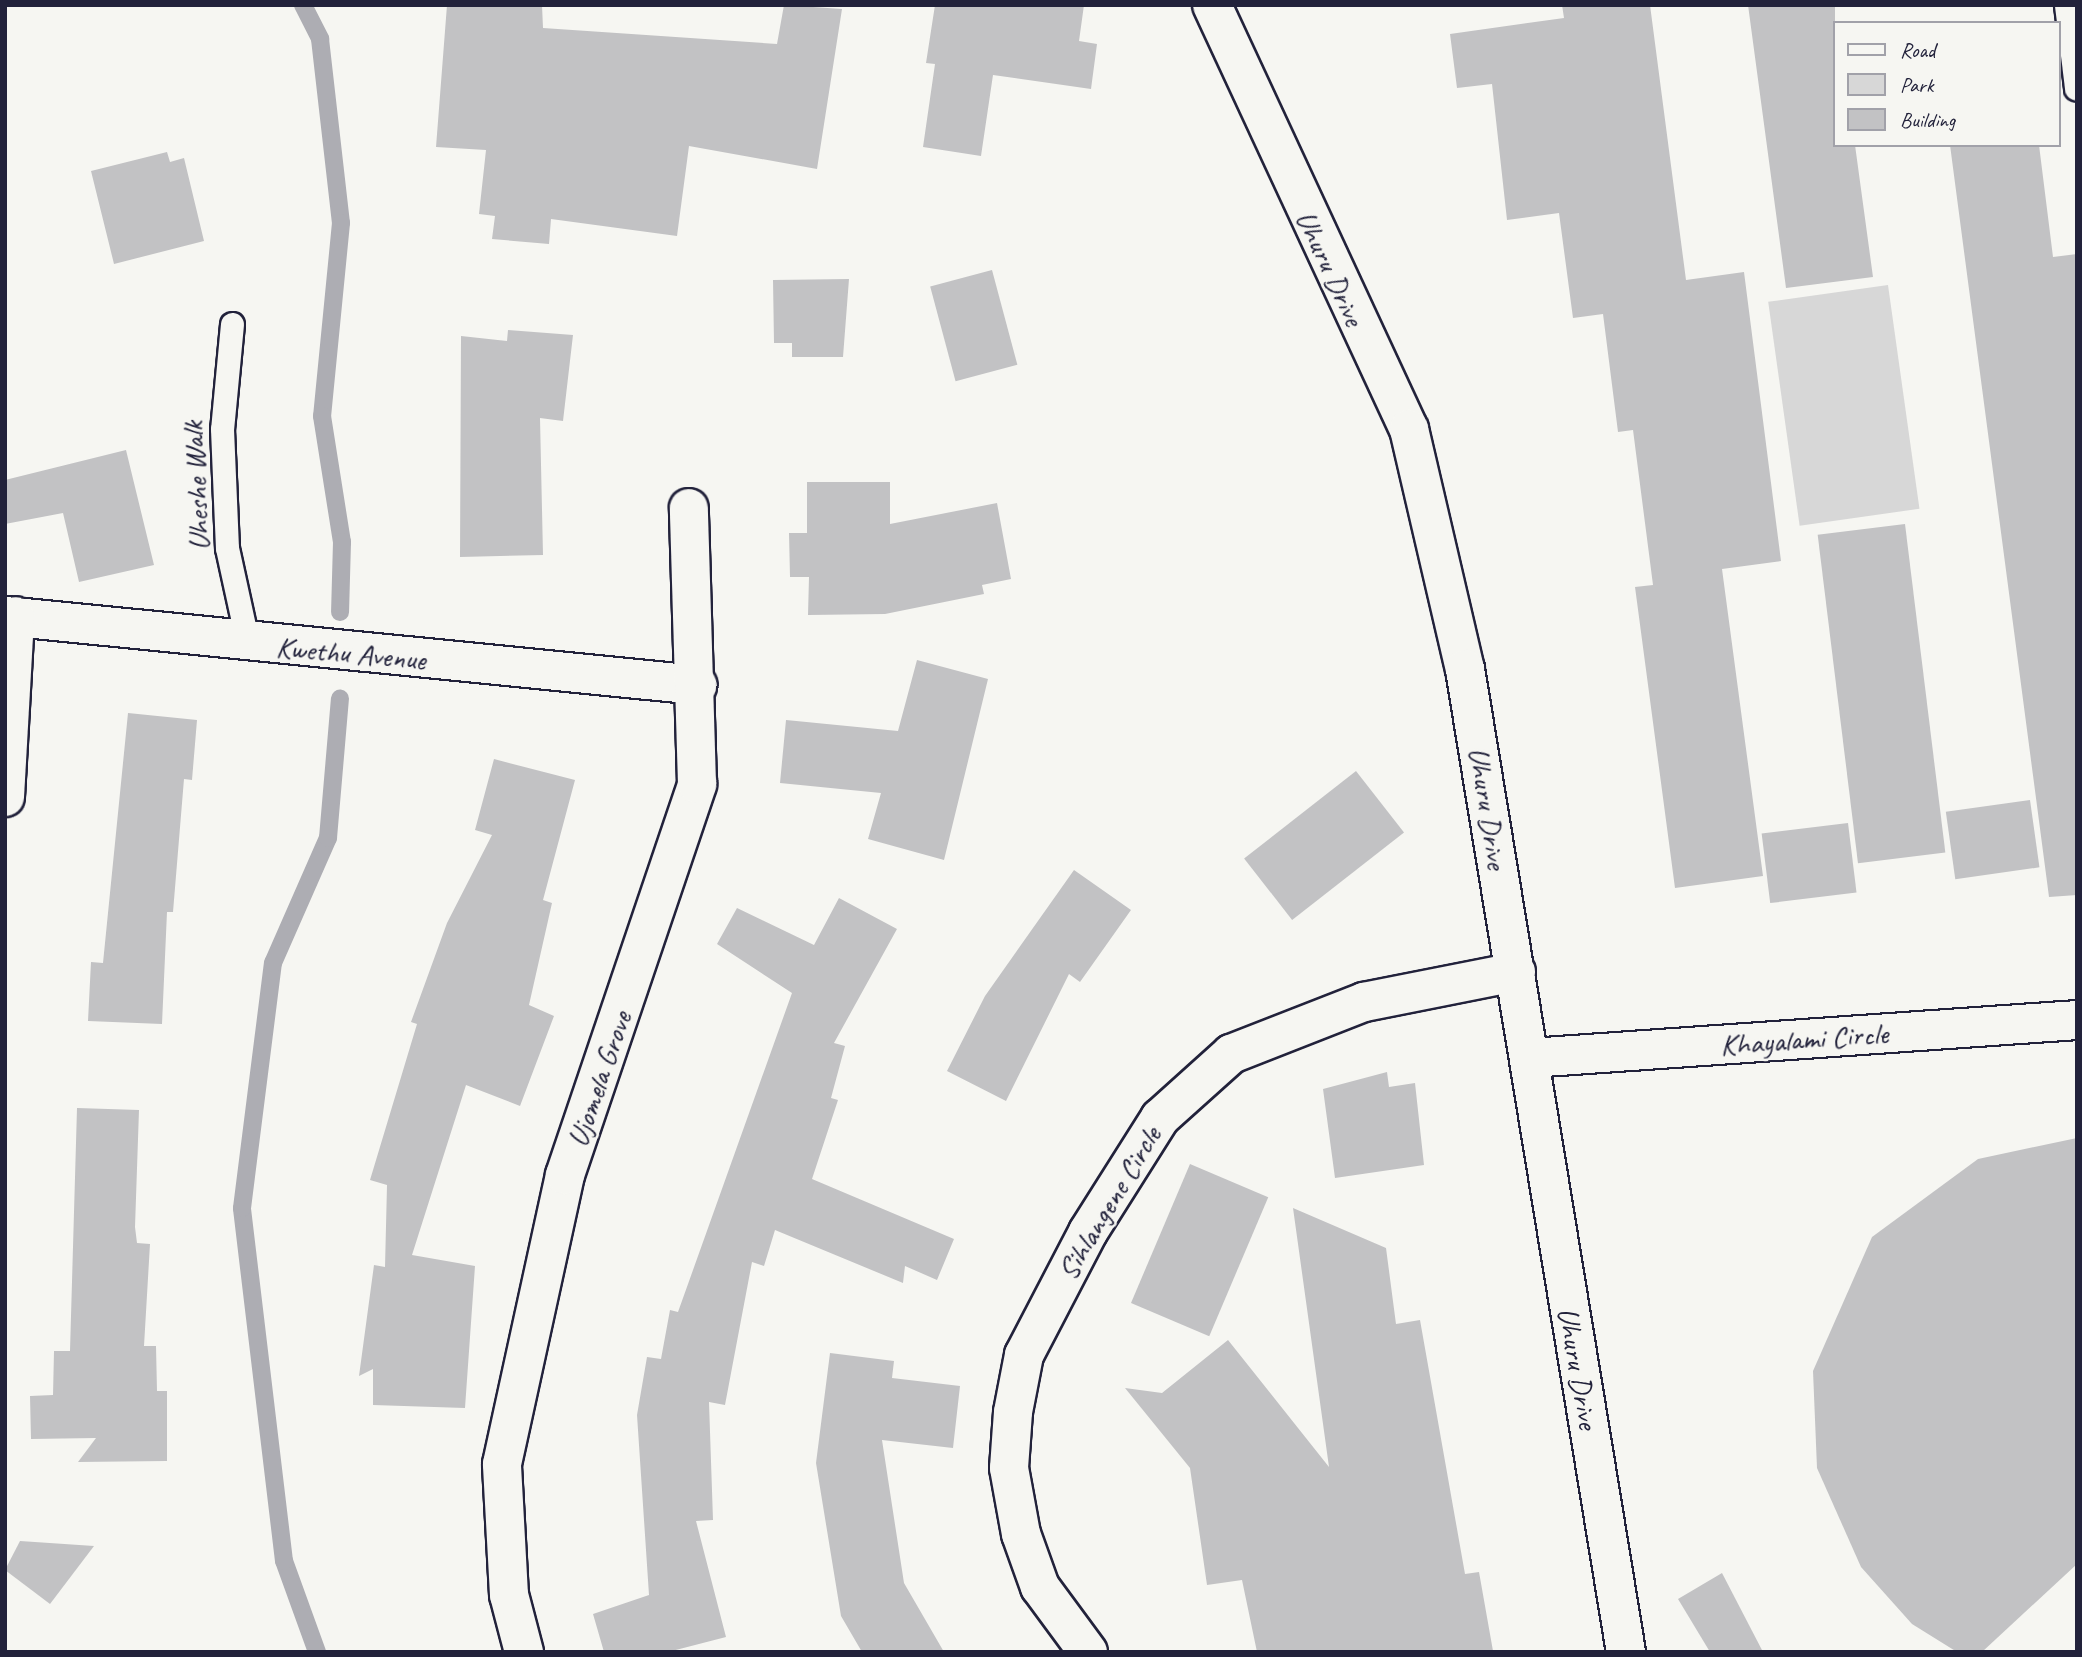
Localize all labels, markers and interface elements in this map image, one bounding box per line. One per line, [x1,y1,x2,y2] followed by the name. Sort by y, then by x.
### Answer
[1834,21,2061,147] legend
[1900,37,1935,63] text: Road
[1900,72,1933,98] text: Park
[1900,107,1955,133] text: Building
[1288,204,1372,332] street label: Uhuru Drive
[175,420,217,552] street label: Uheshe Walk
[275,629,427,677] street label: Kwethu Avenue
[1461,744,1515,872] street label: Uhuru Drive
[559,1007,639,1151] street label: Ujomela Grove
[1719,1015,1889,1063] street label: Khayalami Circle
[1049,1120,1169,1286] street label: Sihlangene Circle
[1550,1304,1606,1432] street label: Uhuru Drive

